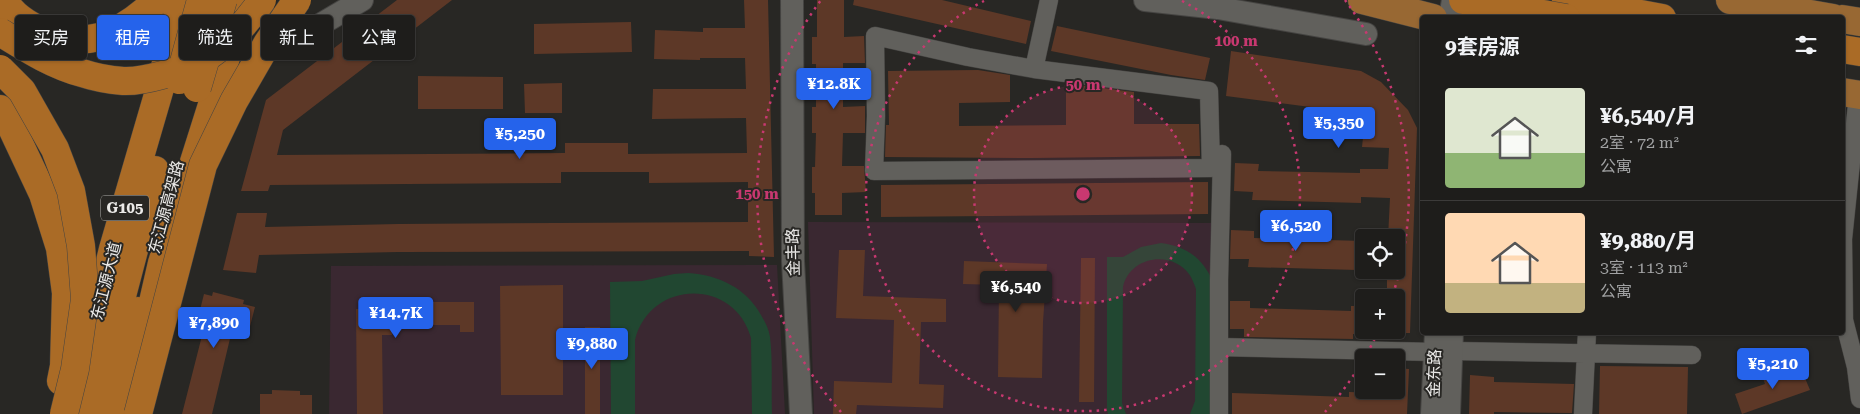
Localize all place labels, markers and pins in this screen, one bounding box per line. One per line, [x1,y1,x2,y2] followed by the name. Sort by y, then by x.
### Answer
[793,68,875,110] pin: ¥12.8K
[1298,106,1380,149] pin: ¥5,350
[479,118,561,160] pin: ¥5,250
[1074,185,1092,203] centre of rings
[1255,210,1337,252] pin: ¥6,520
[975,270,1057,313] pin: ¥6,540
[355,296,437,339] pin: ¥14.7K
[173,306,255,349] pin: ¥7,890
[551,328,633,370] pin: ¥9,880
[1732,348,1814,390] pin: ¥5,210

